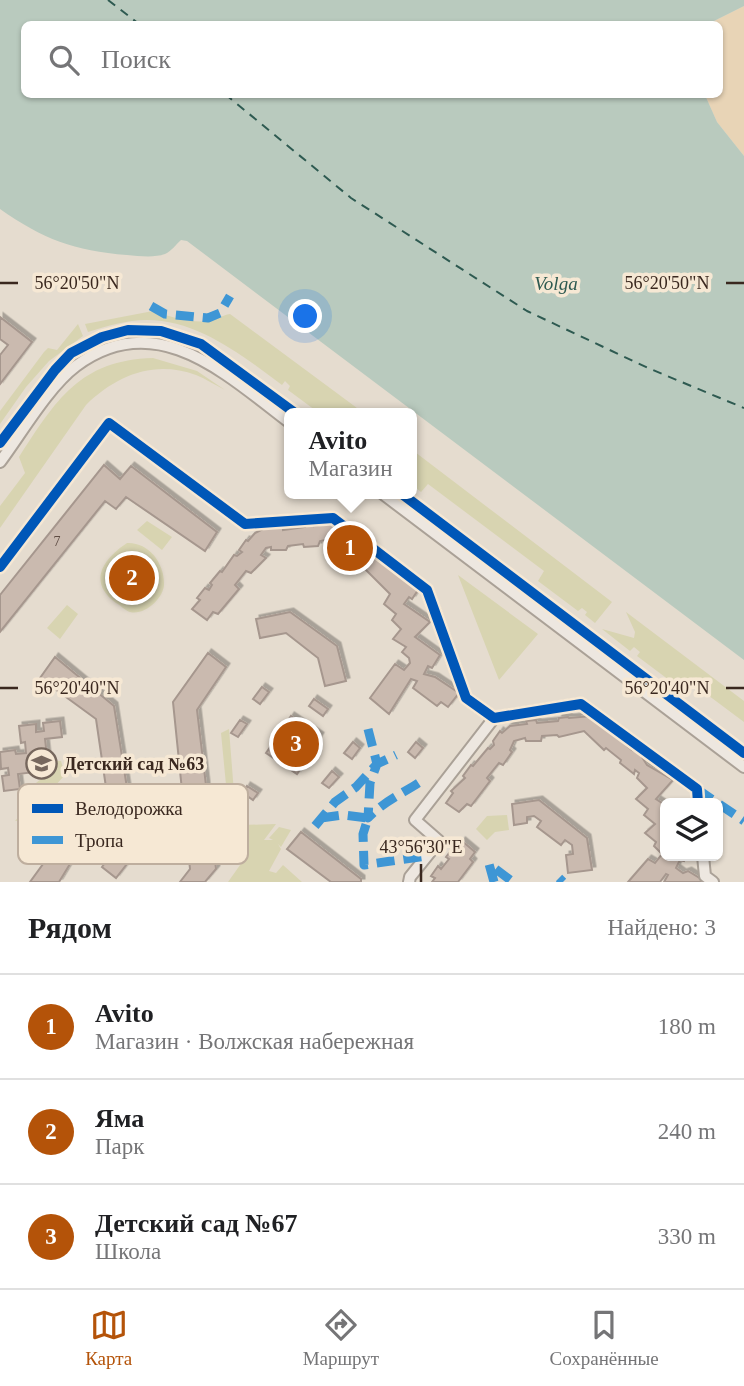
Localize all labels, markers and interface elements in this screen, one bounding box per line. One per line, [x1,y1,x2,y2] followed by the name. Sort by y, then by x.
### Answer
[21,21,723,98] search box
[45,41,83,79] icon: search
[101,45,171,74] text: Поиск
[35,273,119,293] text: 56°20'50"N
[534,273,578,294] water label: Volga
[625,273,709,293] text: 56°20'50"N
[288,299,322,333] your location
[284,408,417,499] popup
[308,426,367,455] text: Avito
[308,456,393,481] text: Магазин
[327,522,373,574] pin: 1
[54,534,61,549] house number: 7
[109,552,155,604] pin: 2
[35,678,119,698] text: 56°20'40"N
[625,678,709,698] text: 56°20'40"N
[273,718,319,770] pin: 3
[24,747,58,781] school or university icon: Детский сад №63
[64,754,204,774] place label: Детский сад №63
[18,784,248,864] legend
[75,798,183,819] text: Велодорожка
[660,798,723,861] map controls
[660,798,723,861] button: layers
[75,830,124,851] text: Тропа
[380,837,462,857] text: 43°56'30"E
[28,911,112,944] text: Рядом
[608,915,716,940] text: Найдено: 3
[95,999,154,1028] text: Avito
[45,1014,57,1039] text: 1
[658,1014,716,1039] text: 180 m
[95,1029,414,1054] text: Магазин · Волжская набережная
[95,1104,144,1133] text: Яма
[45,1119,57,1144] text: 2
[658,1119,716,1144] text: 240 m
[95,1134,145,1159] text: Парк
[95,1209,297,1238] text: Детский сад №67
[45,1224,57,1249] text: 3
[658,1224,716,1249] text: 330 m
[95,1239,161,1264] text: Школа
[85,1306,132,1370] tab: Карта
[303,1306,379,1370] tab: Маршрут
[550,1306,659,1370] tab: Сохранённые

